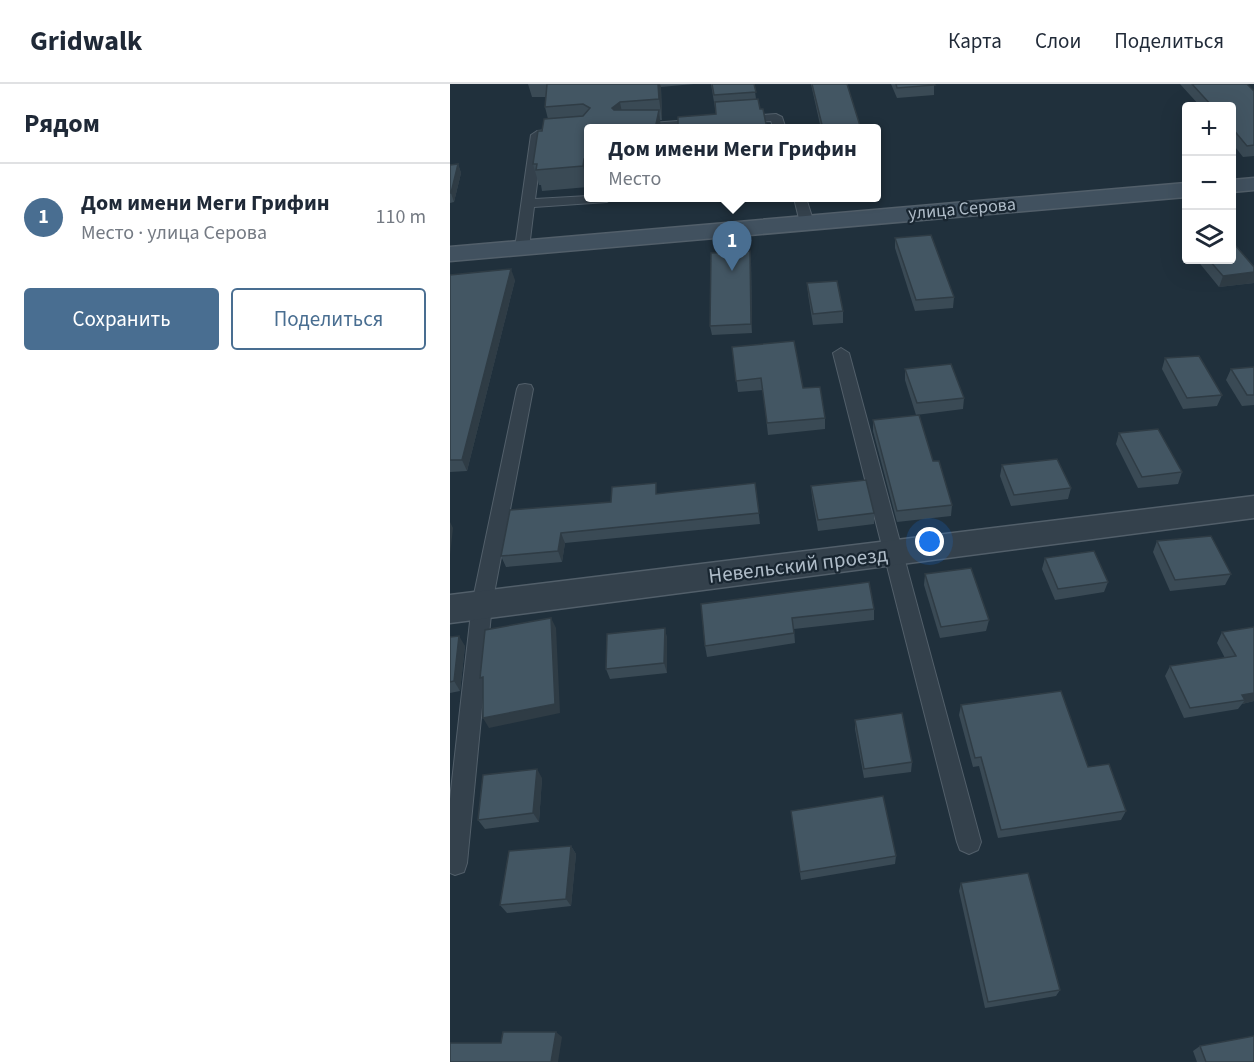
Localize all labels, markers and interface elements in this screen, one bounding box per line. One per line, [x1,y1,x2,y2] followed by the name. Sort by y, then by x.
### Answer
[30,21,142,61] text: Gridwalk
[948,26,1002,56] text: Карта
[1035,26,1081,56] text: Слои
[1114,26,1224,56] text: Поделиться
[1182,102,1236,264] map controls
[1182,102,1236,156] button: +
[24,105,100,142] text: Рядом
[584,124,881,202] popup
[608,133,857,165] text: Дом имени Меги Грифин
[1182,156,1236,210] button: −
[608,165,661,193] text: Место
[81,187,330,219] text: Дом имени Меги Грифин
[907,192,1017,226] street label: улица Серова
[38,203,49,231] text: 1
[376,203,426,231] text: 110 m
[1182,210,1236,264] button: layers
[81,219,267,247] text: Место · улица Серова
[712,222,752,271] pin: 1
[24,288,219,350] button: Сохранить
[231,288,426,350] button: Поделиться
[915,527,944,556] your location
[707,539,889,591] street label: Невельский проезд

